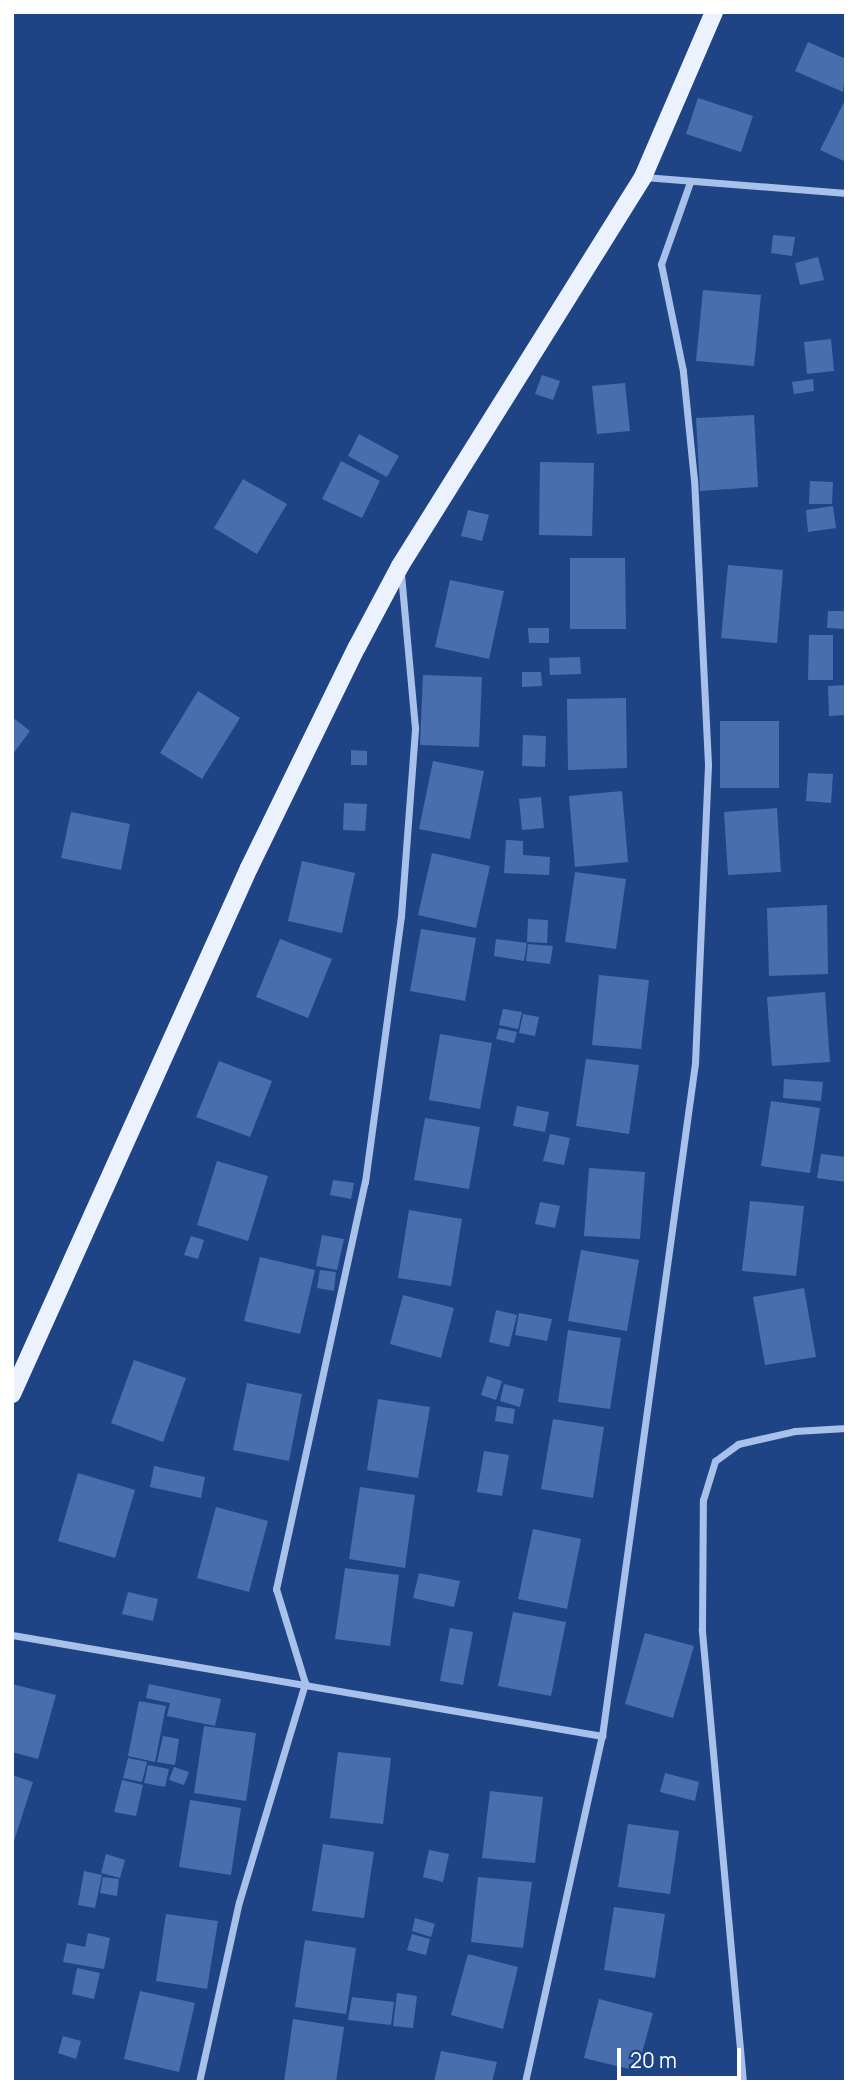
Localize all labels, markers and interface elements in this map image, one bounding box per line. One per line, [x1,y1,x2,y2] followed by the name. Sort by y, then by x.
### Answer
[620,2035,744,2078] scale bar
[630,2046,677,2074] text: 20 m

